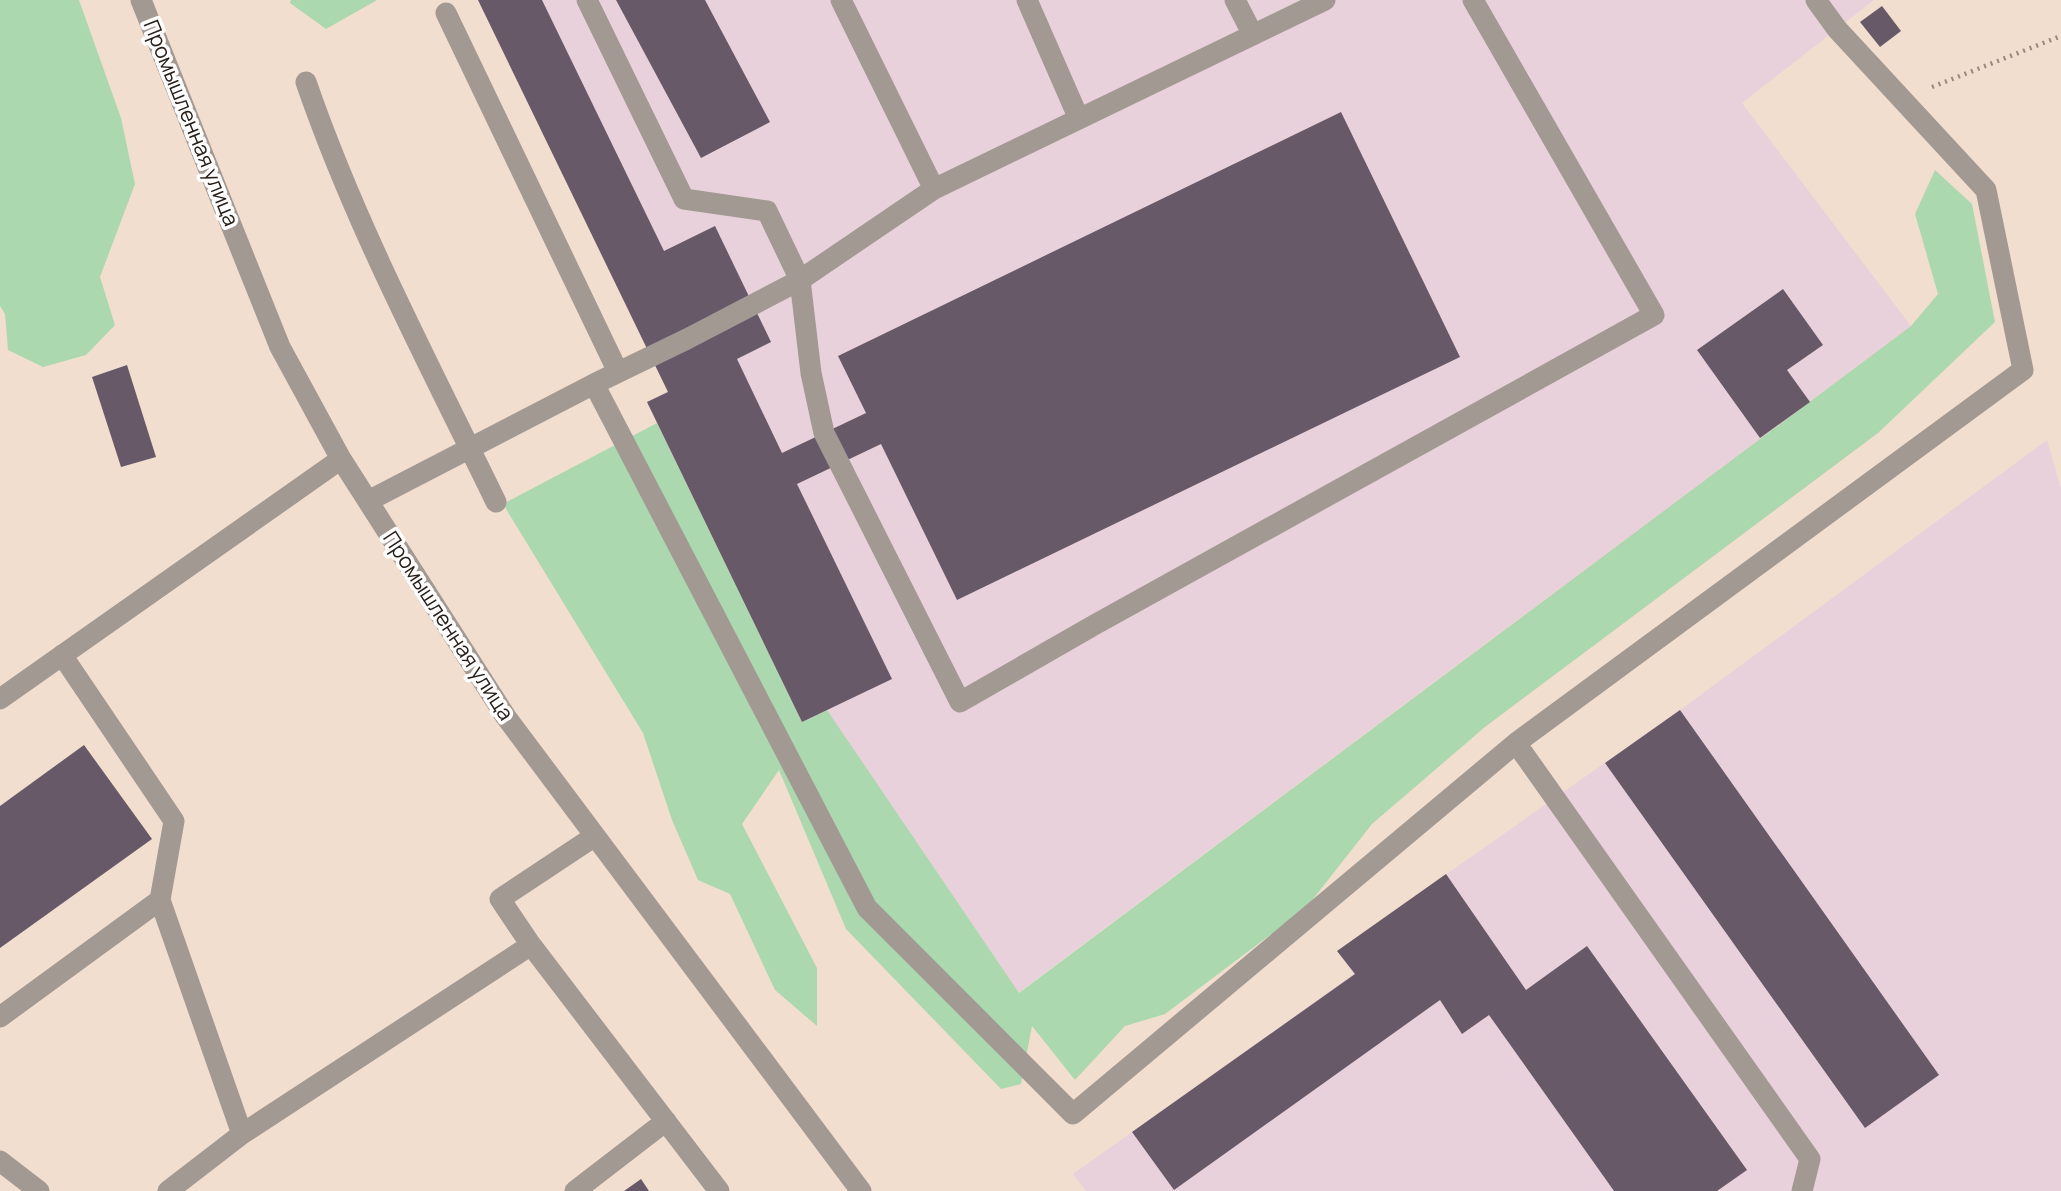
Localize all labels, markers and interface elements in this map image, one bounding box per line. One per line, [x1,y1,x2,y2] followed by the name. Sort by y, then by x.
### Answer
[138,15,246,230] street label: Промышленная улица
[377,526,520,725] street label: Промышленная улица

